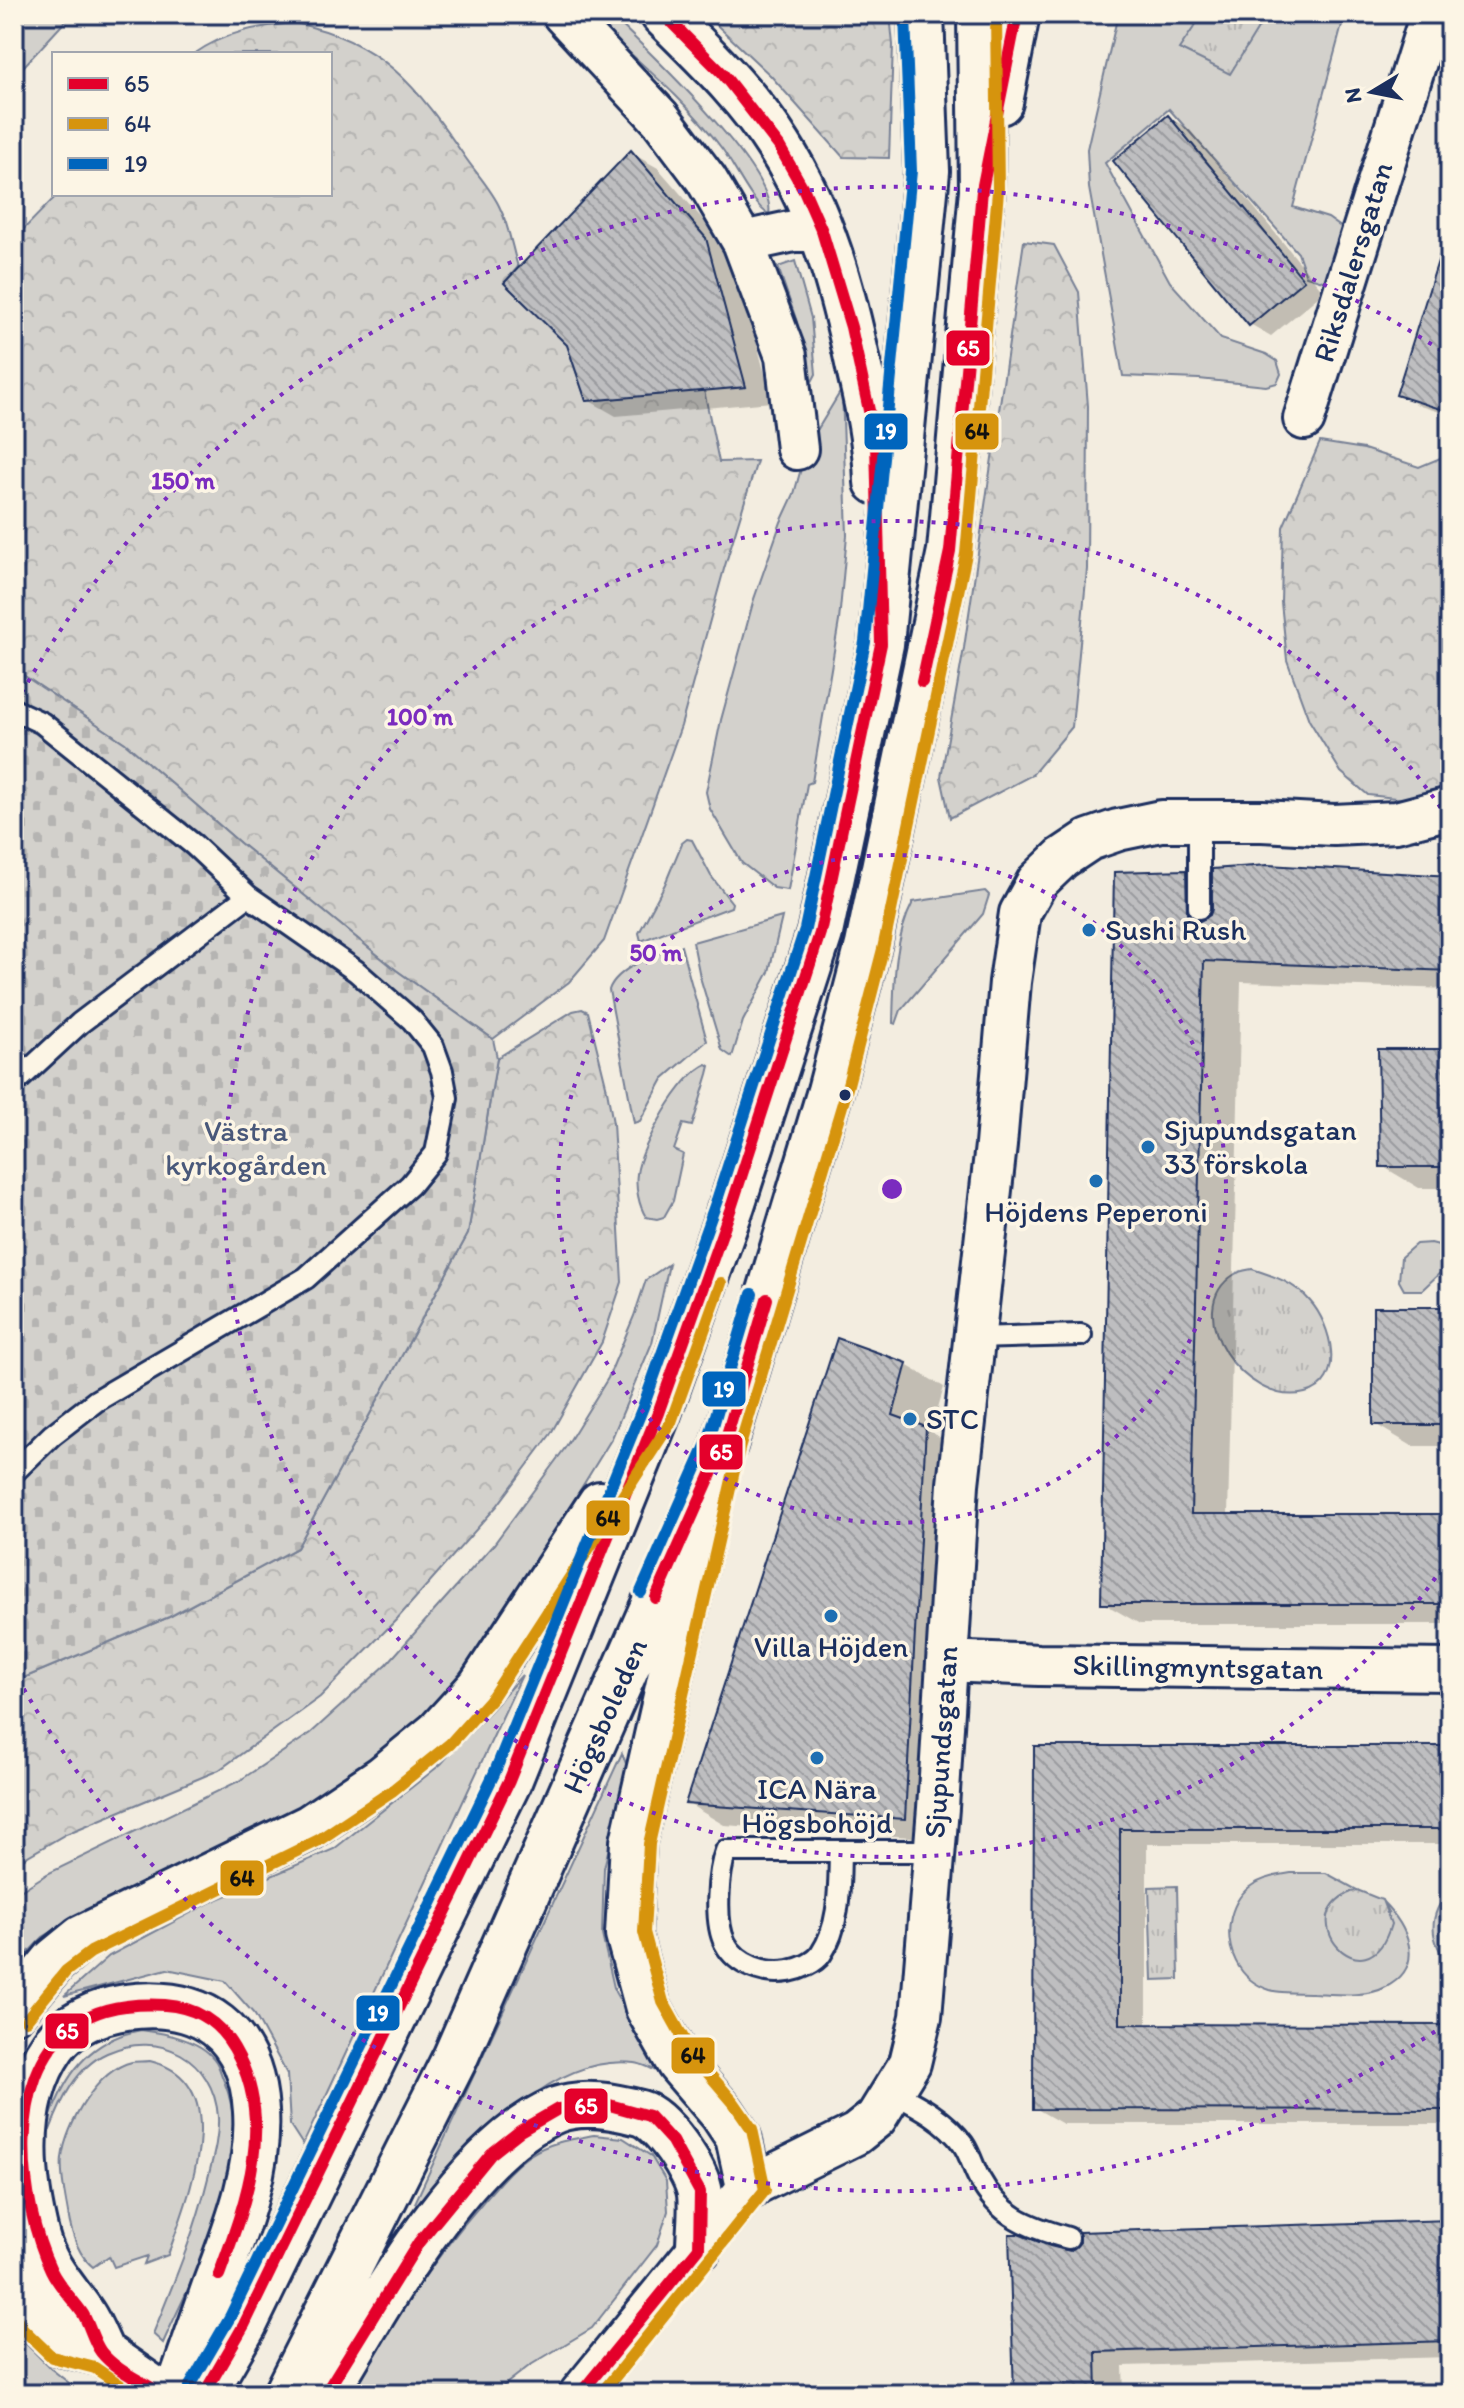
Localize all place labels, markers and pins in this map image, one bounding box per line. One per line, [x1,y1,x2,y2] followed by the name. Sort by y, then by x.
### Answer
[1105,911,1246,948] place label: Sushi Rush
[1080,921,1098,939] marker: Sushi Rush
[837,1087,853,1103] unlabelled marker
[1164,1111,1357,1182] place label: Sjupundsgatan 33 förskola
[1139,1138,1157,1156] marker: Sjupundsgatan 33 förskola
[1087,1172,1105,1190] marker: Höjdens Peperoni
[878,1175,906,1203] centre of rings
[984,1193,1208,1230] place label: Höjdens Peperoni
[926,1400,979,1437] place label: STC
[901,1410,919,1428] marker: STC
[822,1607,840,1625] marker: Villa Höjden
[754,1628,908,1665] place label: Villa Höjden
[808,1749,826,1767] marker: ICA Nära Högsbohöjd
[741,1770,893,1841] place label: ICA Nära Högsbohöjd

